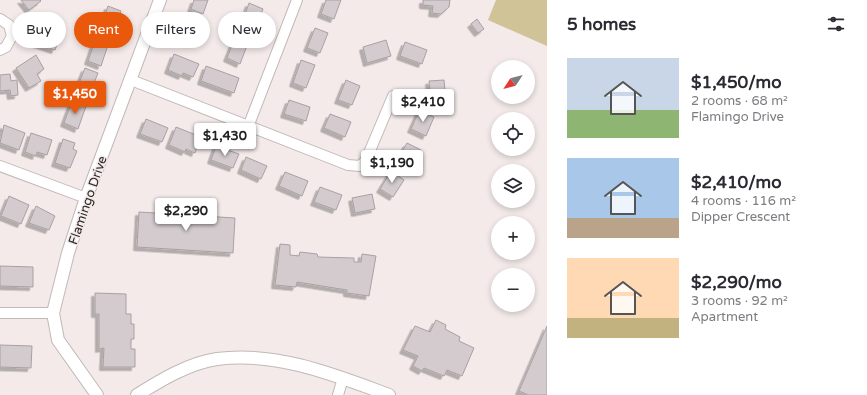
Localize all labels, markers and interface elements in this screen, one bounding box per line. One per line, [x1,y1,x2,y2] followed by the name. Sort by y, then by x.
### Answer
[12,12,66,48] chip: Buy
[74,12,133,48] chip: Rent
[141,12,210,48] chip: Filters
[218,12,276,48] chip: New
[825,13,847,35] icon: filters
[567,14,636,35] text: 5 homes
[491,60,535,104] north arrow
[491,60,535,312] map controls
[691,72,781,93] text: $1,450/mo
[599,74,647,122] icon: home
[42,81,108,115] pin: $1,450
[53,86,97,102] text: $1,450
[390,89,456,123] pin: $2,410
[691,93,788,109] text: 2 rooms · 68 m²
[401,94,445,110] text: $2,410
[691,109,784,125] text: Flamingo Drive
[491,112,535,156] button: locate
[192,123,258,157] pin: $1,430
[203,128,247,144] text: $1,430
[359,150,425,184] pin: $1,190
[65,154,111,247] street label: Flamingo Drive
[370,155,414,171] text: $1,190
[491,164,535,208] button: layers
[691,172,781,193] text: $2,410/mo
[599,174,647,222] icon: home
[691,193,796,209] text: 4 rooms · 116 m²
[153,198,219,232] pin: $2,290
[164,203,208,219] text: $2,290
[691,209,790,225] text: Dipper Crescent
[491,216,535,260] button: +
[491,268,535,312] button: −
[691,272,782,293] text: $2,290/mo
[599,274,647,322] icon: home
[691,293,788,309] text: 3 rooms · 92 m²
[691,309,758,325] text: Apartment

